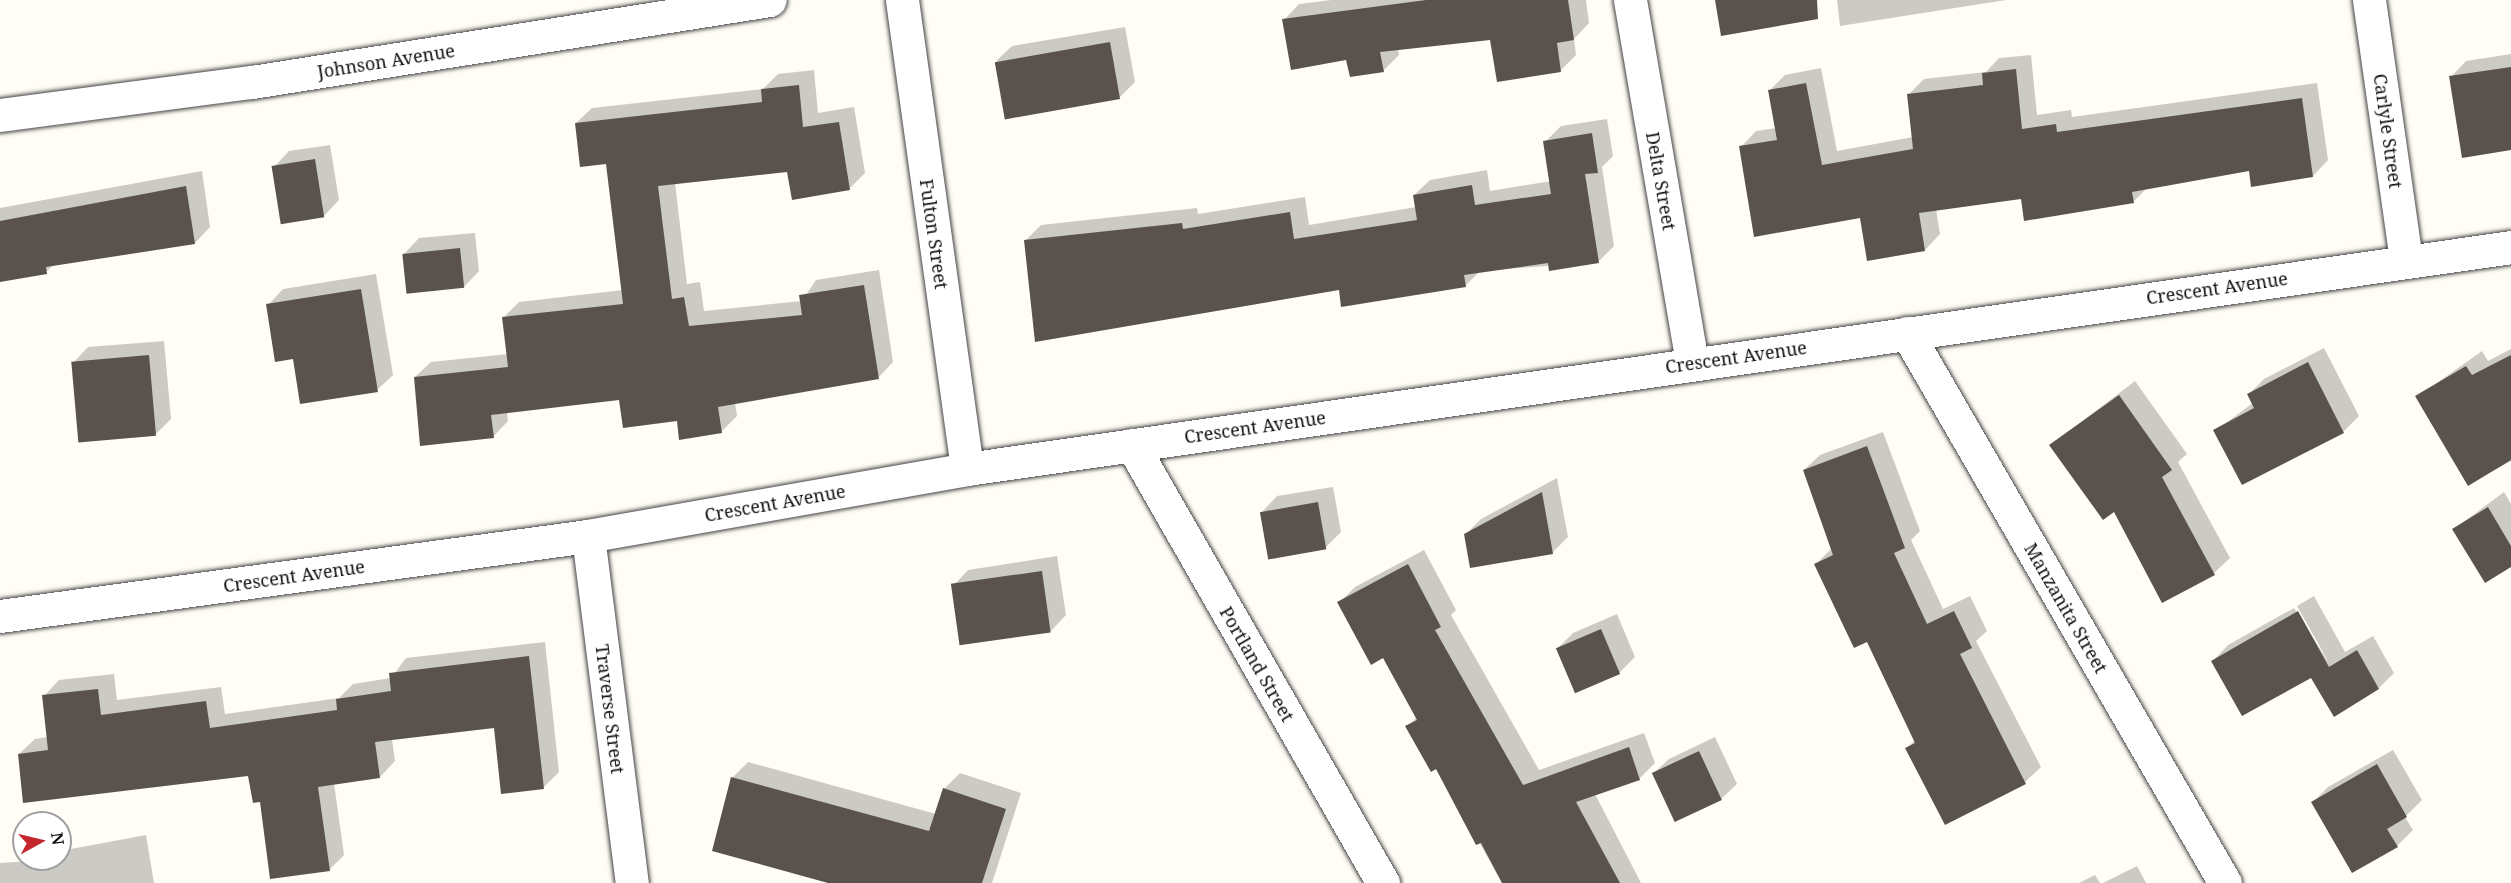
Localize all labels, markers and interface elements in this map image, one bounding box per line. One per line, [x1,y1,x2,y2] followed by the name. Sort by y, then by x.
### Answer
[316,39,456,83] street label: Johnson Avenue
[2369,72,2407,190] street label: Carlyle Street
[1642,130,1680,232] street label: Delta Street
[916,178,952,290] street label: Fulton Street
[2145,267,2289,309] street label: Crescent Avenue
[1664,336,1808,378] street label: Crescent Avenue
[1183,406,1327,448] street label: Crescent Avenue
[703,480,847,526] street label: Crescent Avenue
[2020,539,2112,677] street label: Manzanita Street
[222,555,366,597] street label: Crescent Avenue
[1215,603,1299,725] street label: Portland Street
[591,643,629,775] street label: Traverse Street
[12,811,72,871] north arrow
[46,831,70,847] text: N

